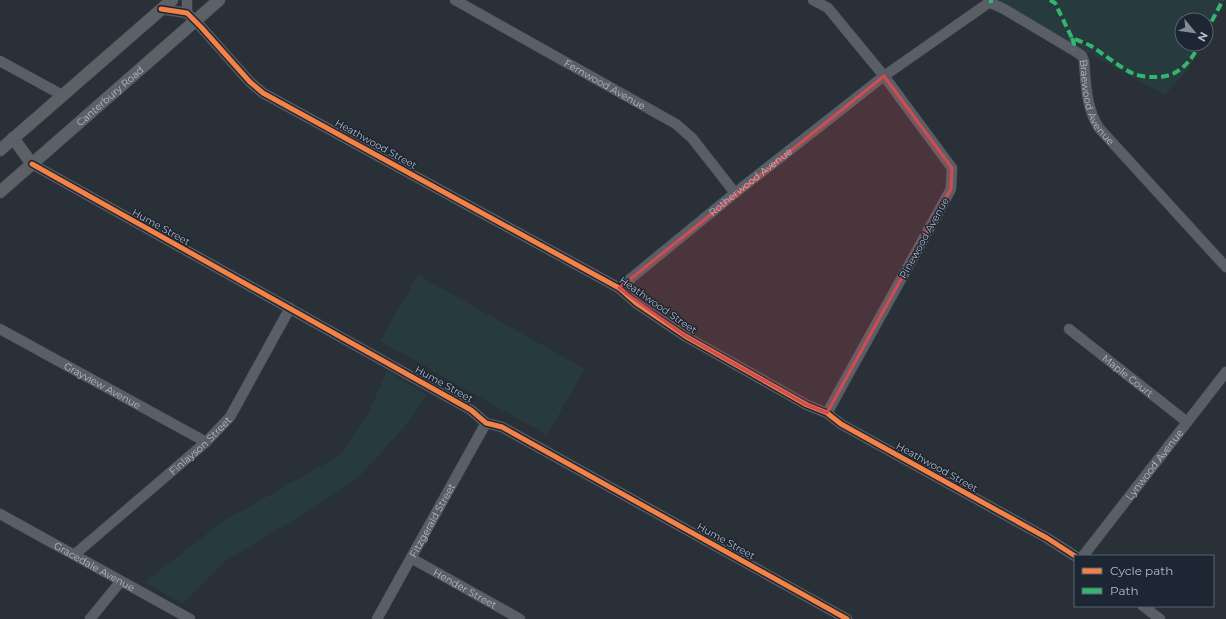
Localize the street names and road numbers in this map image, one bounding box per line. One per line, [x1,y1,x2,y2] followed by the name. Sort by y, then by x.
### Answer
[562,56,648,112] street label: Fernwood Avenue
[1077,59,1118,147] street label: Braewood Avenue
[73,63,146,129] street label: Canterbury Road
[333,116,419,172] street label: Heathwood Street
[706,144,795,219] street label: Rotherwood Avenue
[896,195,952,281] street label: Pinewood Avenue
[130,206,192,248] street label: Hume Street
[617,273,699,337] street label: Heathwood Street
[1100,351,1156,400] street label: Maple Court
[62,359,143,412] street label: Grayview Avenue
[413,363,475,405] street label: Hume Street
[166,413,234,477] street label: Finlayson Street
[1123,426,1186,503] street label: Lynwood Avenue
[894,439,980,495] street label: Heathwood Street
[406,481,458,560] street label: Fitzgerald Street
[695,520,757,562] street label: Hume Street
[52,539,137,594] street label: Gracedale Avenue
[431,565,499,611] street label: Hender Street

